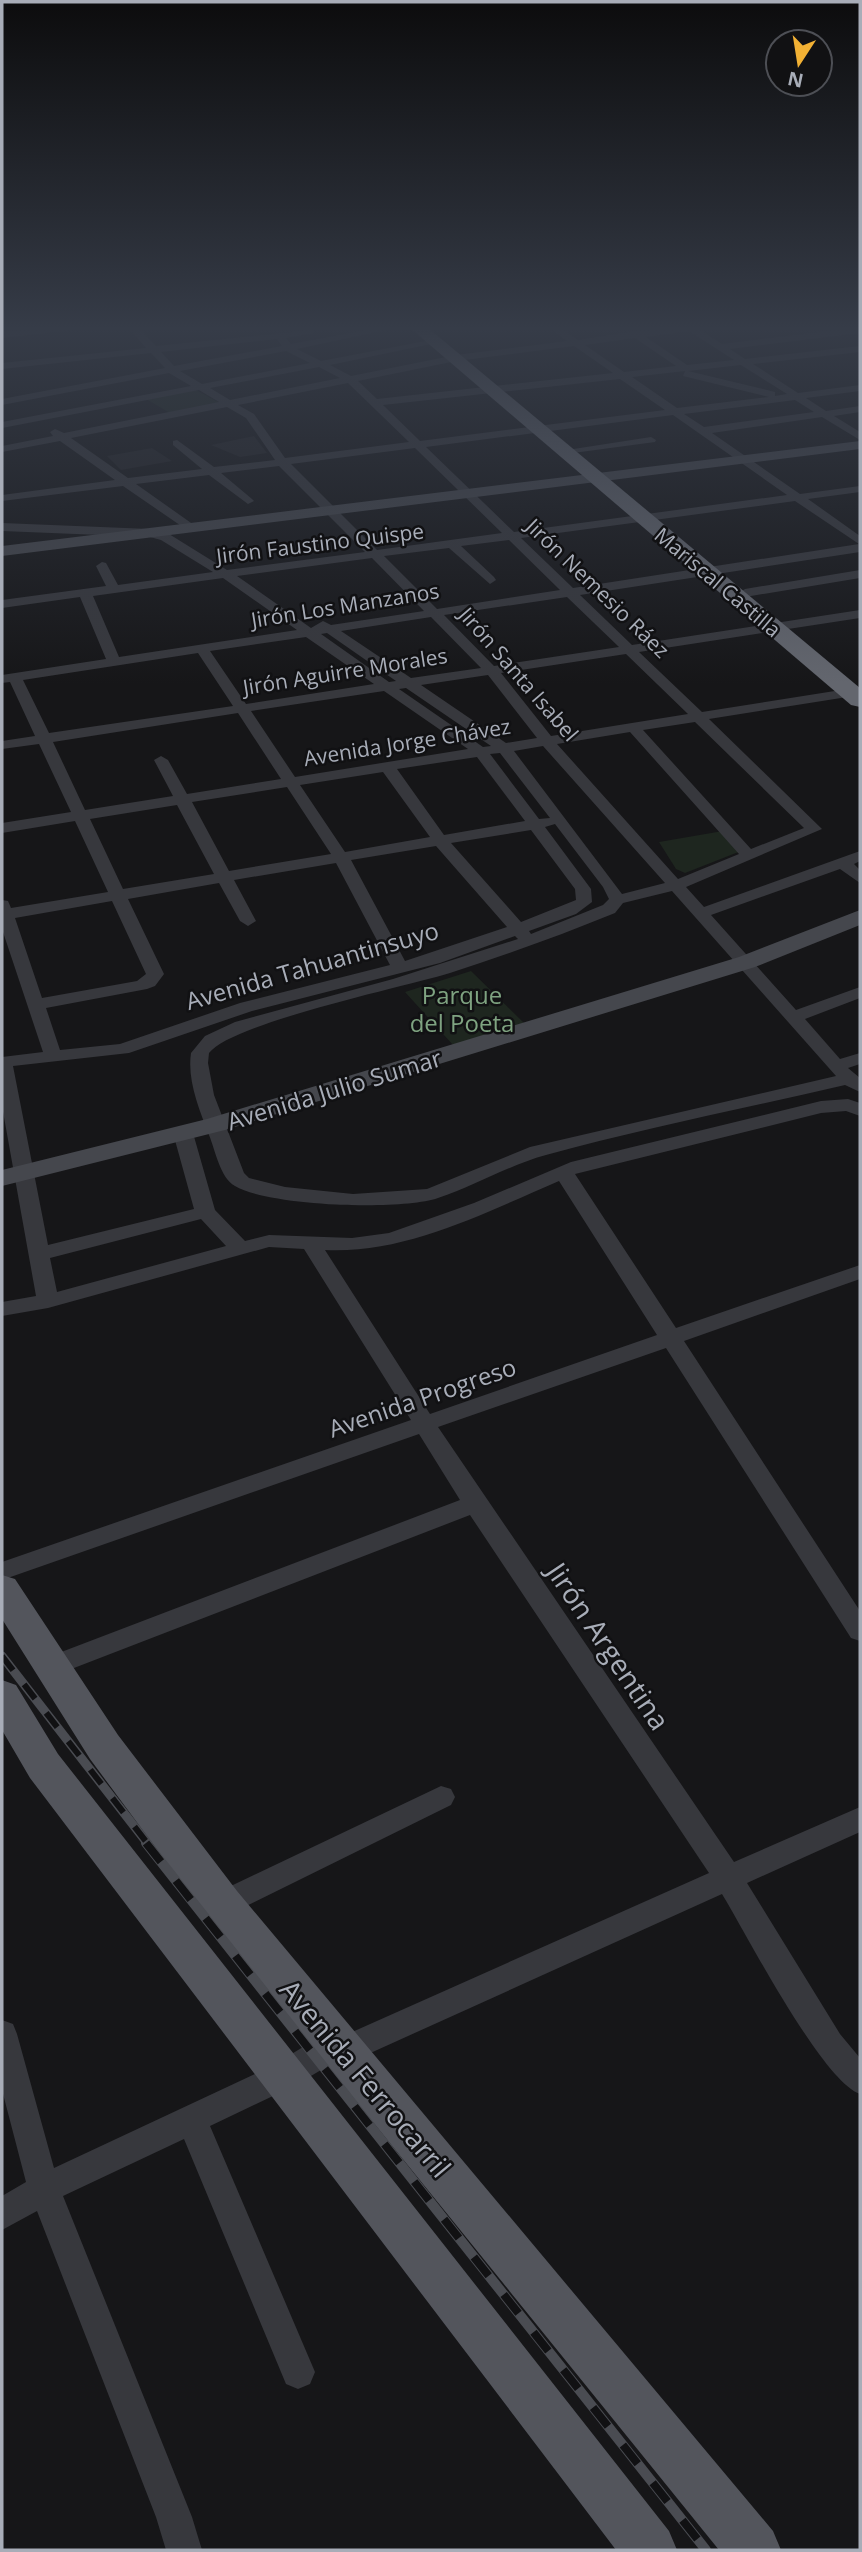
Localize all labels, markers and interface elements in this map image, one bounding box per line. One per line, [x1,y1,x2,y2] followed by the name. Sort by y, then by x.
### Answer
[764,28,834,98] north arrow
[785,65,806,94] text: N
[519,511,676,664] street label: Jirón Nemesio Ráez
[213,516,425,570] street label: Jirón Faustino Quispe
[649,521,787,643] street label: Mariscal Castilla
[247,576,441,634] street label: Jirón Los Manzanos
[452,600,585,747] street label: Jirón Santa Isabel
[239,641,449,701] street label: Jirón Aguirre Morales
[302,712,513,772] street label: Avenida Jorge Chávez
[182,913,442,1017] street label: Avenida Tahuantinsuyo
[410,978,514,1039] park label: Parque del Poeta
[223,1041,446,1137] street label: Avenida Julio Sumar
[324,1349,520,1445] street label: Avenida Progreso
[537,1552,679,1737] street label: Jirón Argentina
[272,1971,460,2185] street label: Avenida Ferrocarril

